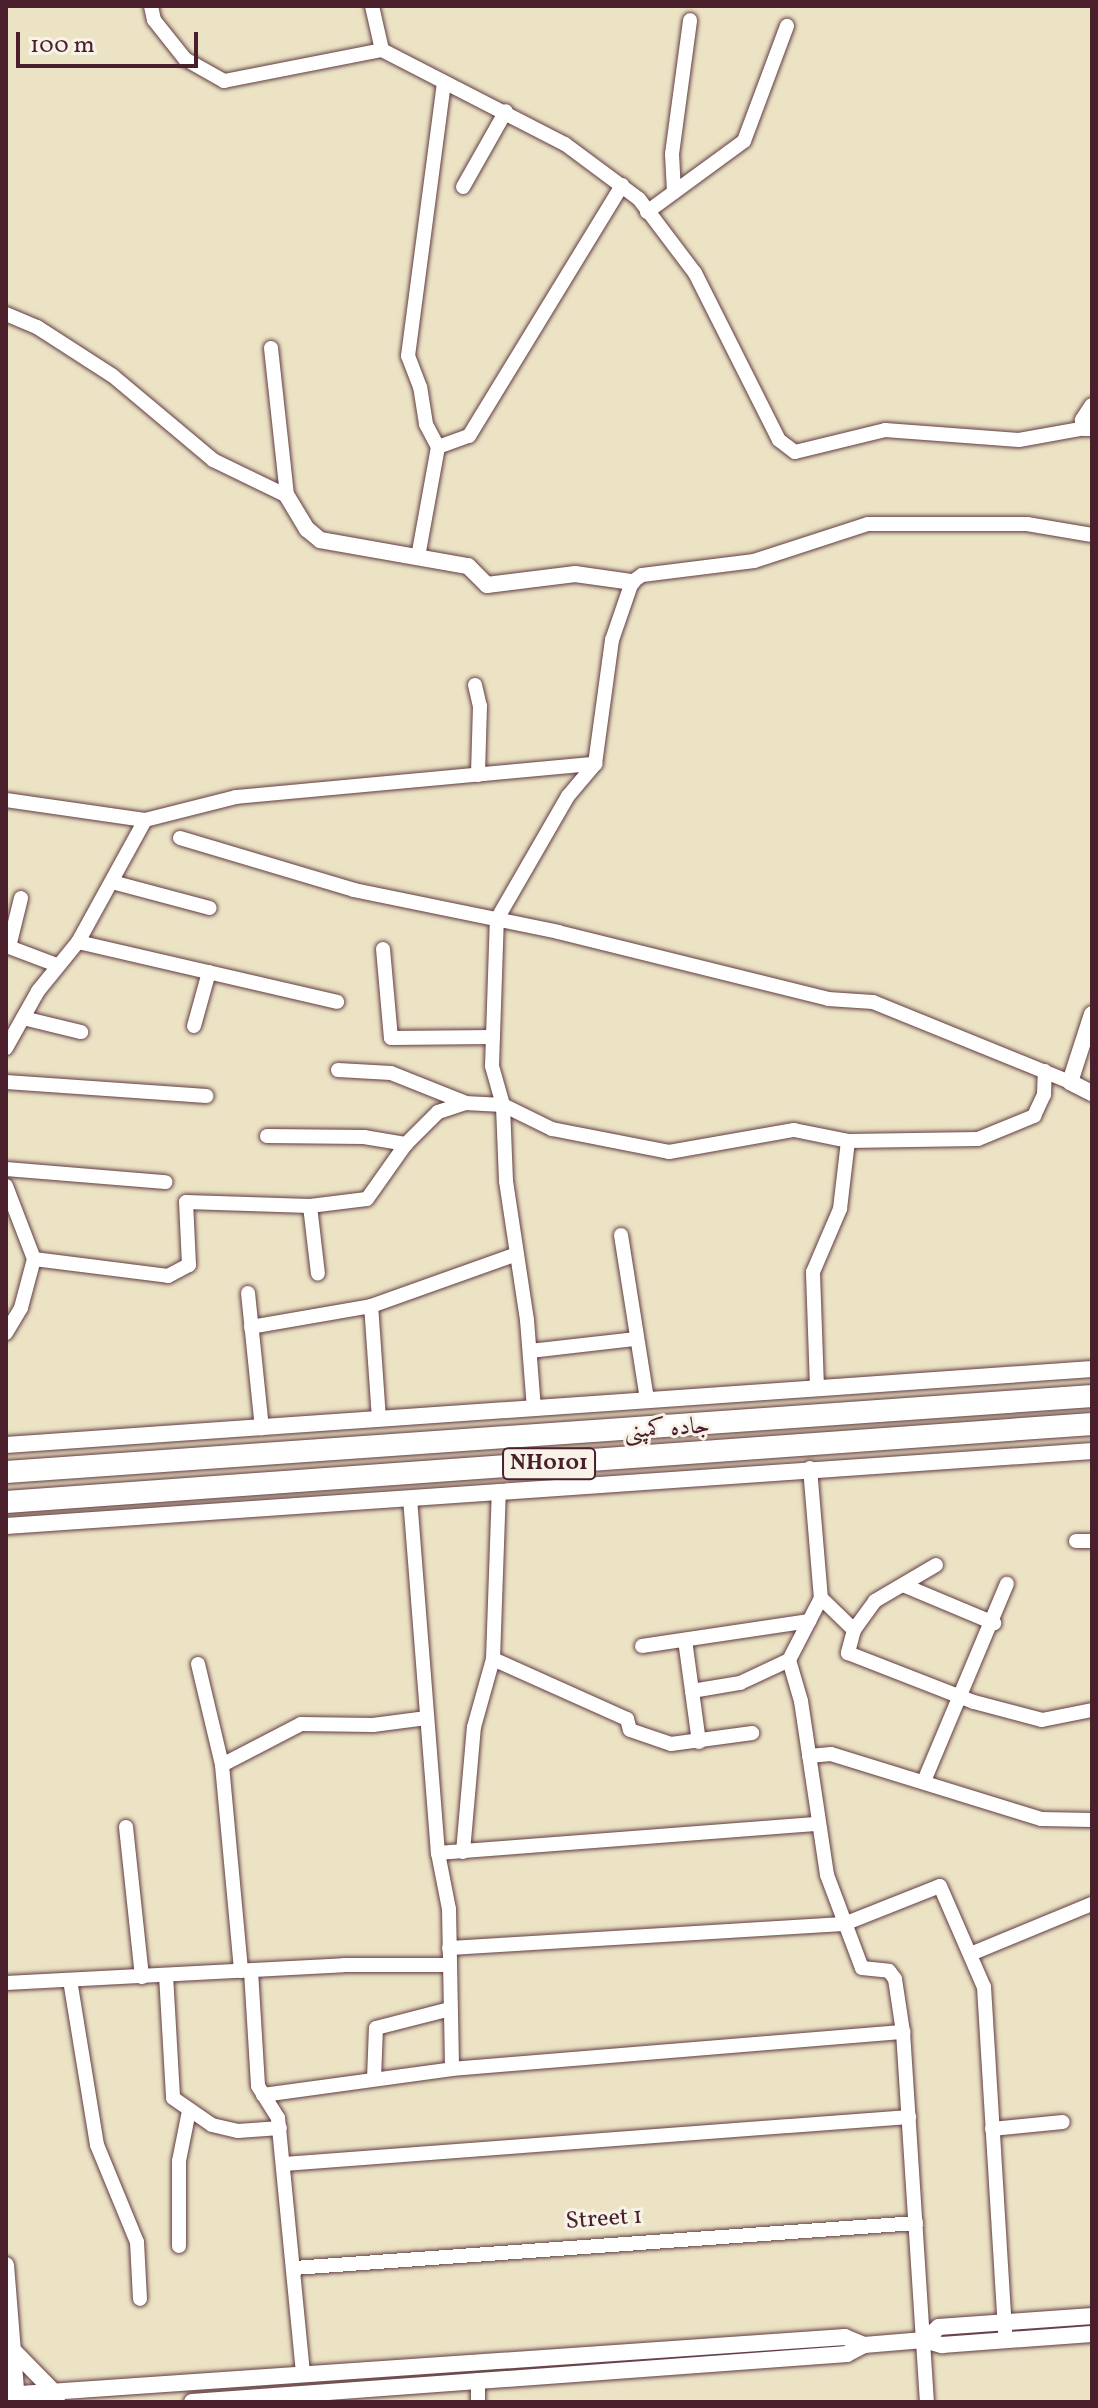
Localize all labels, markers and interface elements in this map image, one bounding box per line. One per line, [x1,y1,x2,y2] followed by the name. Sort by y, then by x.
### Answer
[20,16,202,66] scale bar
[30,29,95,63] text: 100 m
[623,1413,711,1447] street label: جاده کمپنی
[501,1446,597,1482] road number: NH0101
[565,2203,643,2237] street label: Street 1

